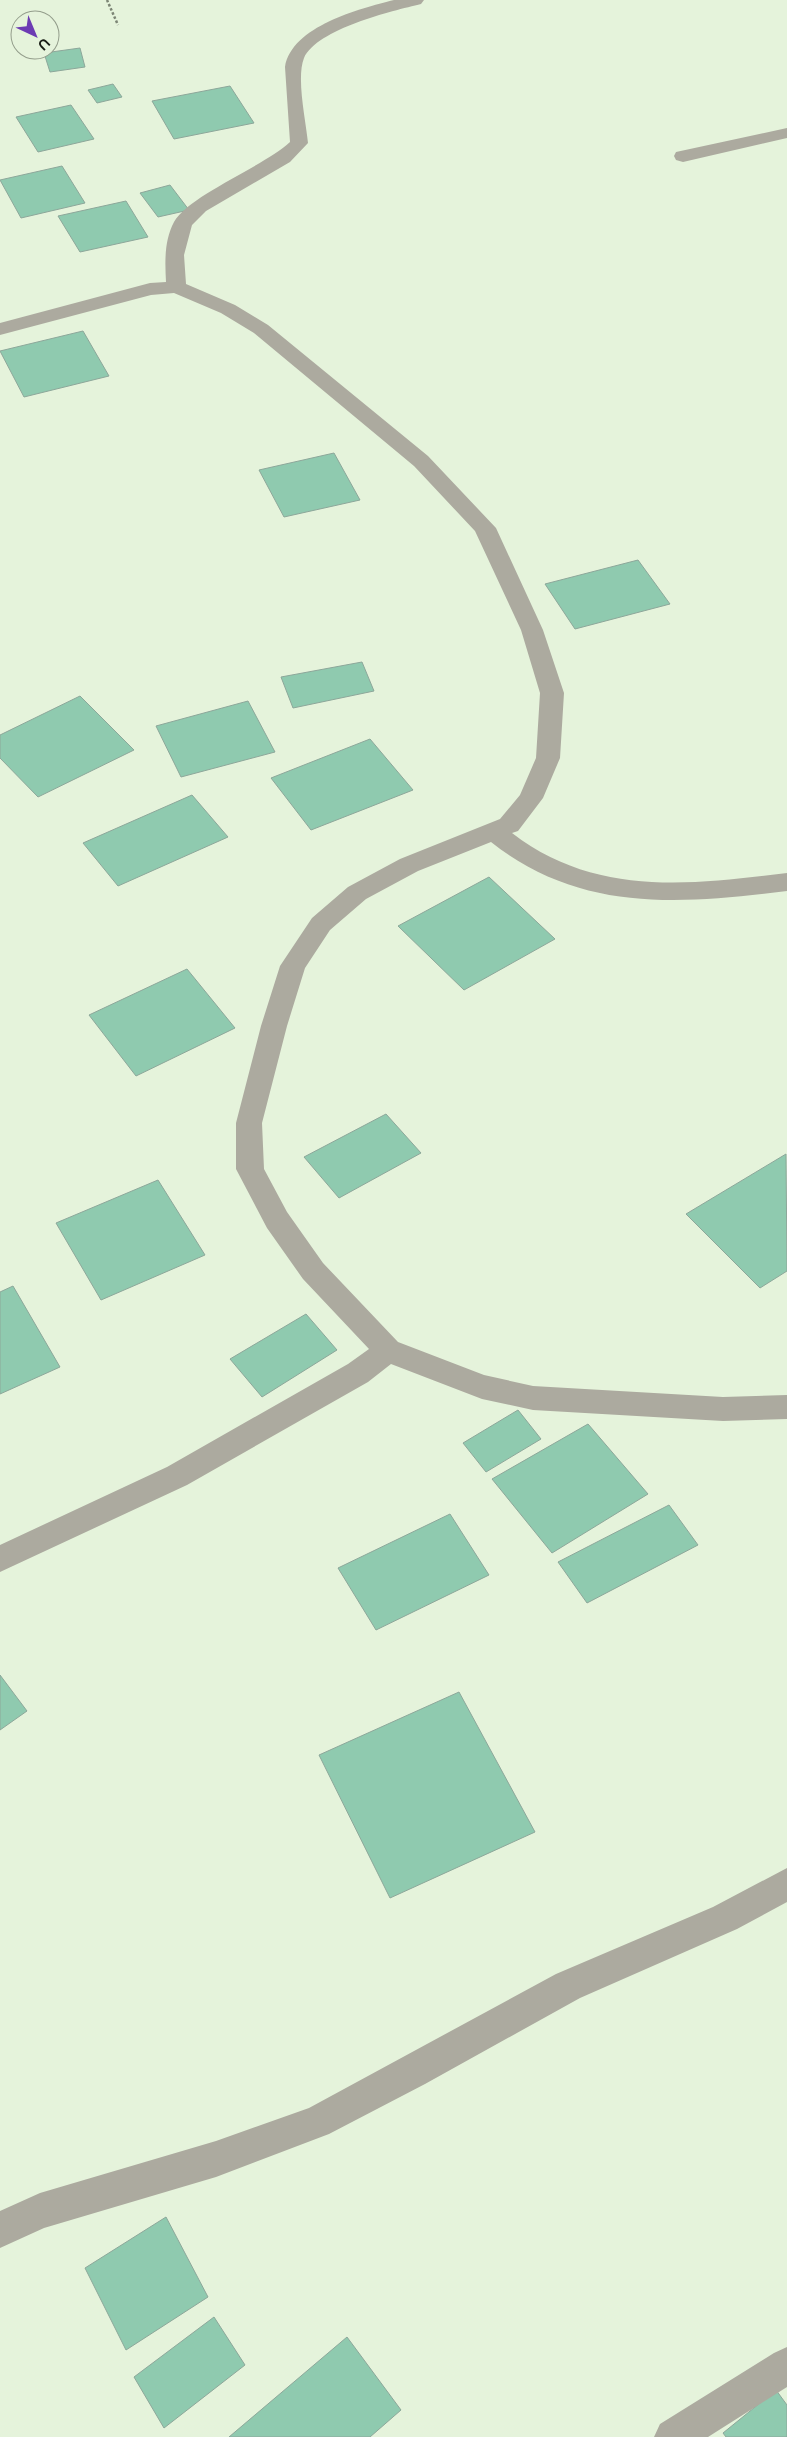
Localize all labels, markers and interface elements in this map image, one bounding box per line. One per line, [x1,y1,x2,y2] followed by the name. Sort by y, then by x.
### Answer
[10,10,60,60] north arrow
[35,35,53,54] text: U

